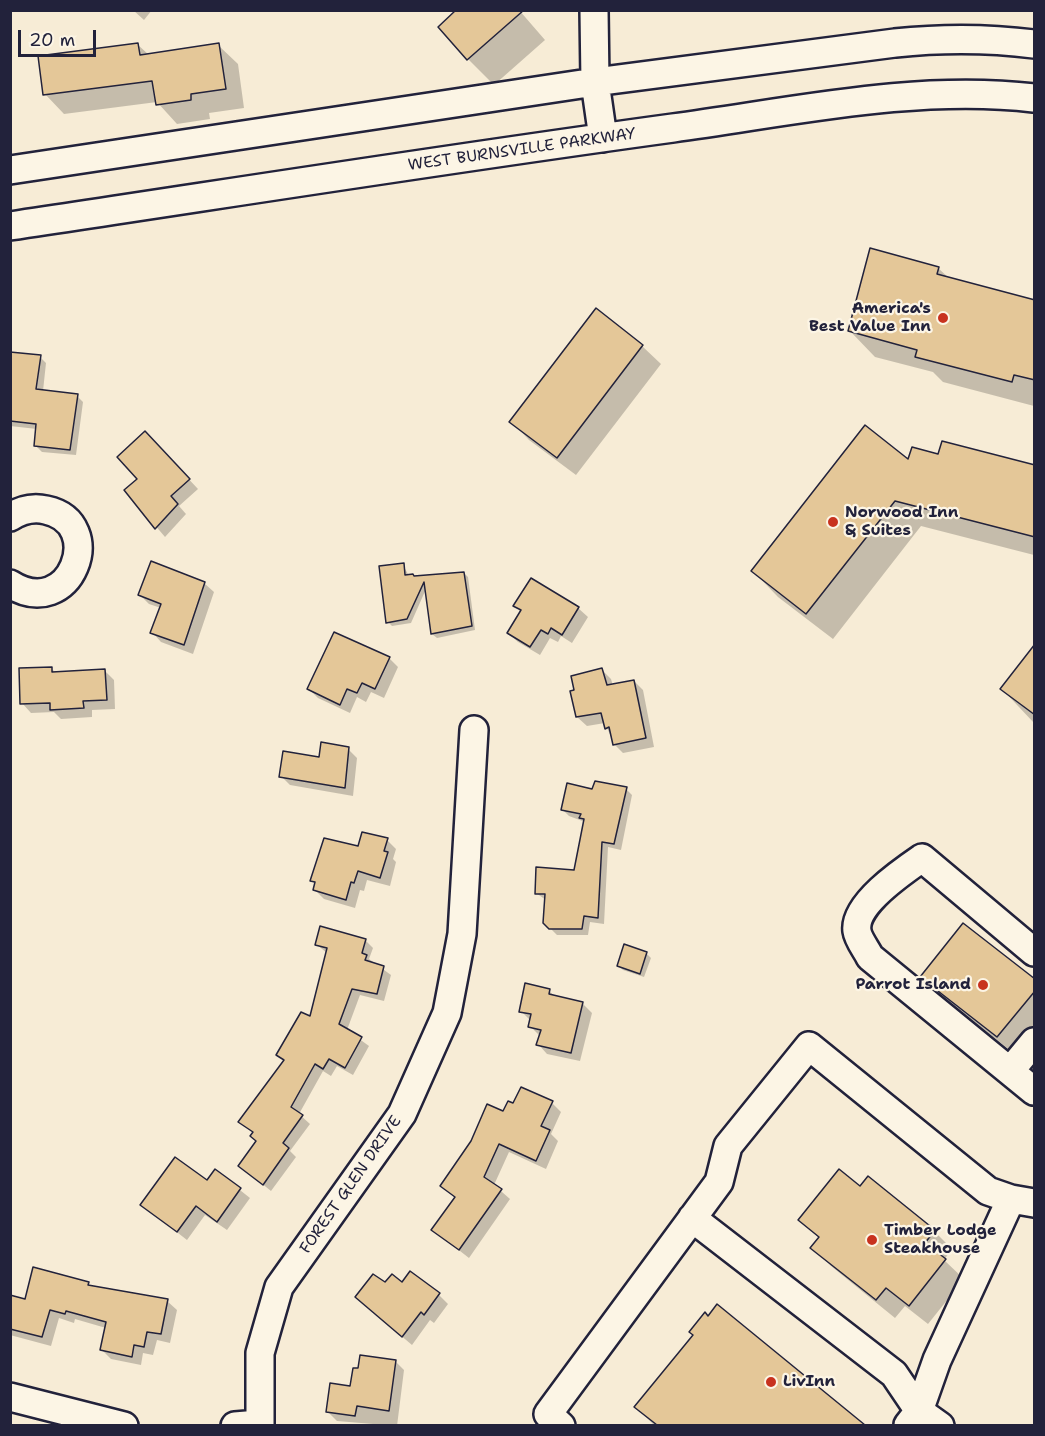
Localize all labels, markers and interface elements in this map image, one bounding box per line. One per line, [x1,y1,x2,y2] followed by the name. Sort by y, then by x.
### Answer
[21,18,99,56] scale bar
[29,28,75,52] text: 20 m
[407,125,637,175] street label: WEST BURNSVILLE PARKWAY
[809,299,931,337] place label: America's Best Value Inn
[936,311,950,325] marker: America's Best Value Inn
[845,503,958,541] place label: Norwood Inn & Suites
[826,515,840,529] marker: Norwood Inn & Suites
[855,975,971,995] place label: Parrot Island
[976,978,990,992] marker: Parrot Island
[296,1112,406,1258] street label: FOREST GLEN DRIVE
[884,1221,997,1259] place label: Timber Lodge Steakhouse
[865,1233,879,1247] marker: Timber Lodge Steakhouse
[783,1372,835,1392] place label: LivInn
[764,1375,778,1389] marker: LivInn

